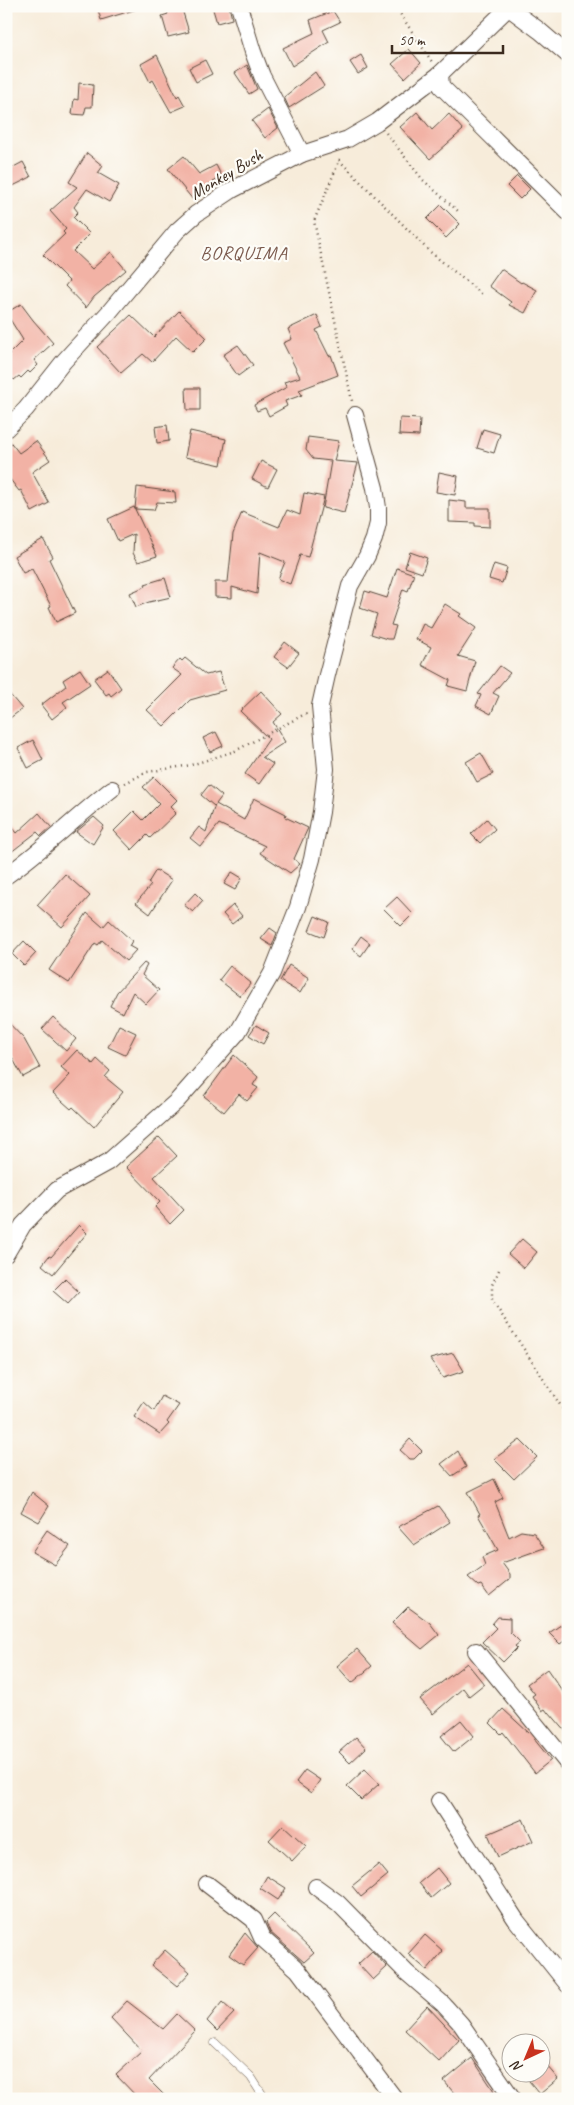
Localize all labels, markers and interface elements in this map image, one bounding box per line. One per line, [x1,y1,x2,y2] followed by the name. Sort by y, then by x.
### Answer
[392,22,503,54] scale bar
[399,31,426,50] text: 50 m
[186,143,267,204] street label: Monkey Bush
[200,241,288,265] district label: BORQUIMA
[502,2032,552,2082] north arrow
[507,2056,526,2076] text: N

